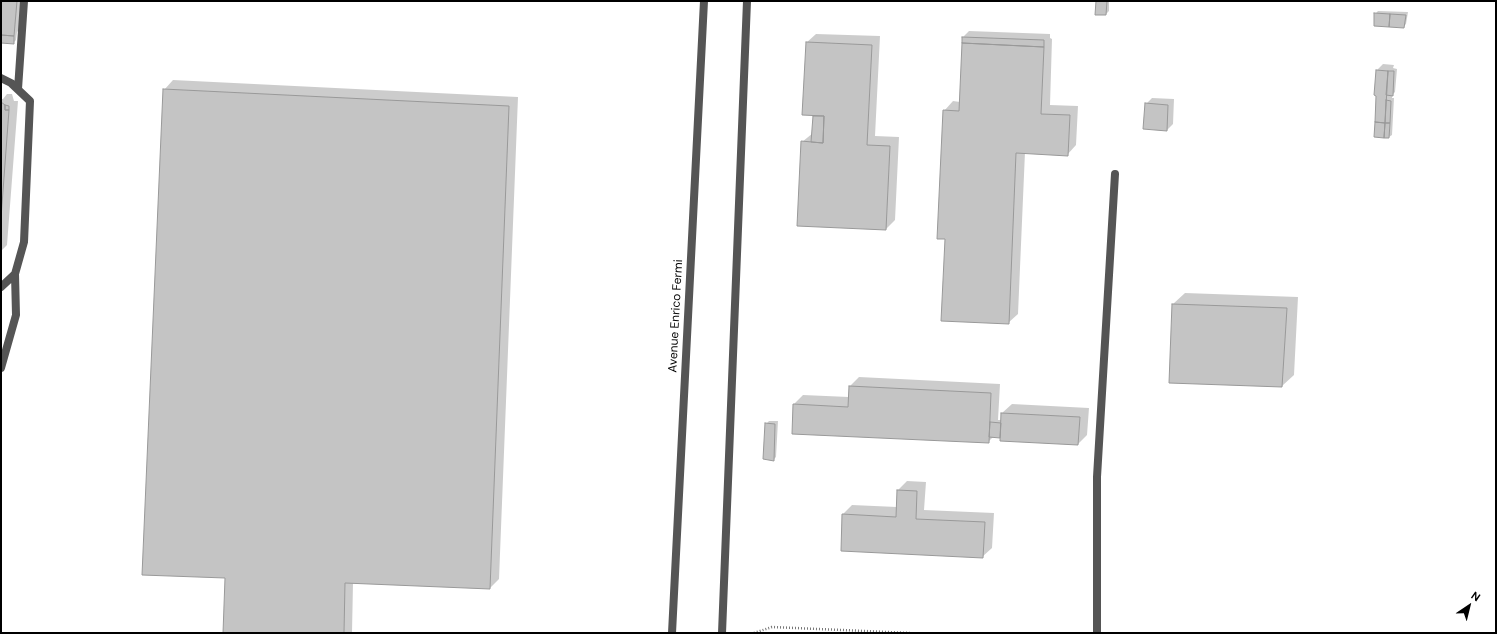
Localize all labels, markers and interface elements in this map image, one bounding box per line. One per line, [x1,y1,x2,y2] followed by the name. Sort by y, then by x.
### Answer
[666,259,686,373] street label: Avenue Enrico Fermi
[1449,586,1489,626] north arrow
[1469,588,1483,604] text: N

